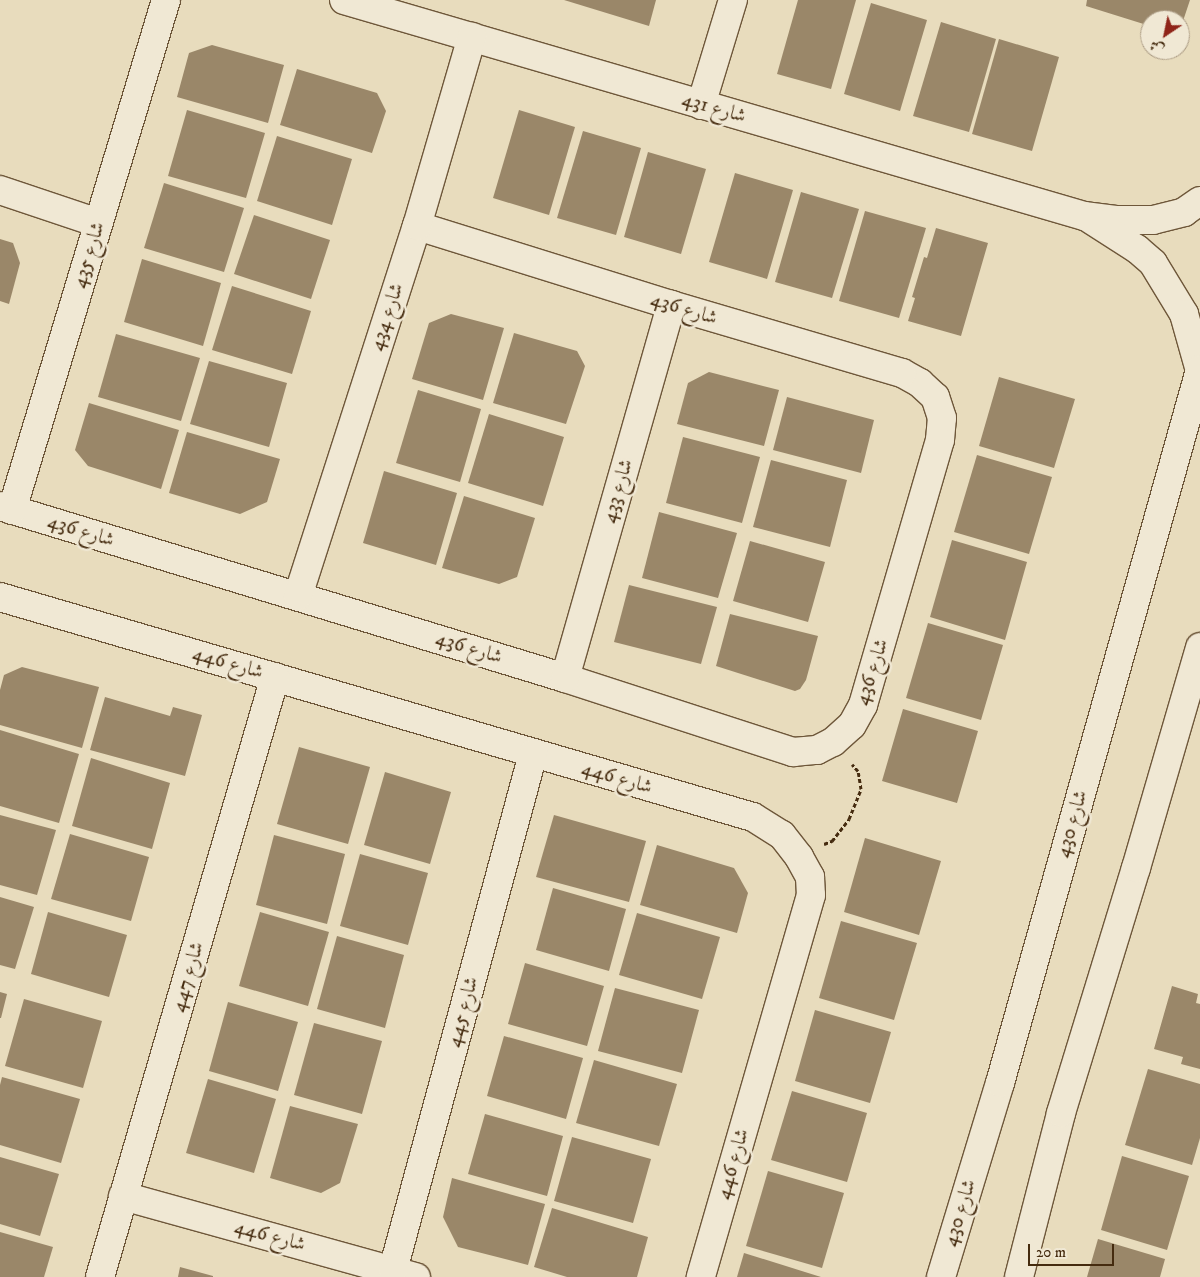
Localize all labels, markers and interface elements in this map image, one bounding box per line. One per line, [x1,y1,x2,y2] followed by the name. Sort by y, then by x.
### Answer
[1140,10,1190,60] north arrow
[1146,35,1168,58] text: ش
[679,87,749,129] street label: شارع 431
[68,219,110,291] street label: شارع 435
[365,280,409,354] street label: شارع 434
[648,288,720,330] street label: شارع 436
[597,456,639,526] street label: شارع 433
[45,510,117,552] street label: شارع 436
[433,627,505,669] street label: شارع 436
[850,636,894,708] street label: شارع 436
[190,641,266,685] street label: شارع 446
[579,756,655,800] street label: شارع 446
[1051,788,1093,860] street label: شارع 430
[167,939,209,1015] street label: شارع 447
[442,974,484,1050] street label: شارع 445
[711,1126,755,1202] street label: شارع 446
[938,1177,982,1249] street label: شارع 430
[232,1215,308,1257] street label: شارع 446
[1030,1234,1116,1266] scale bar
[1036,1243,1066,1262] text: 20 m

